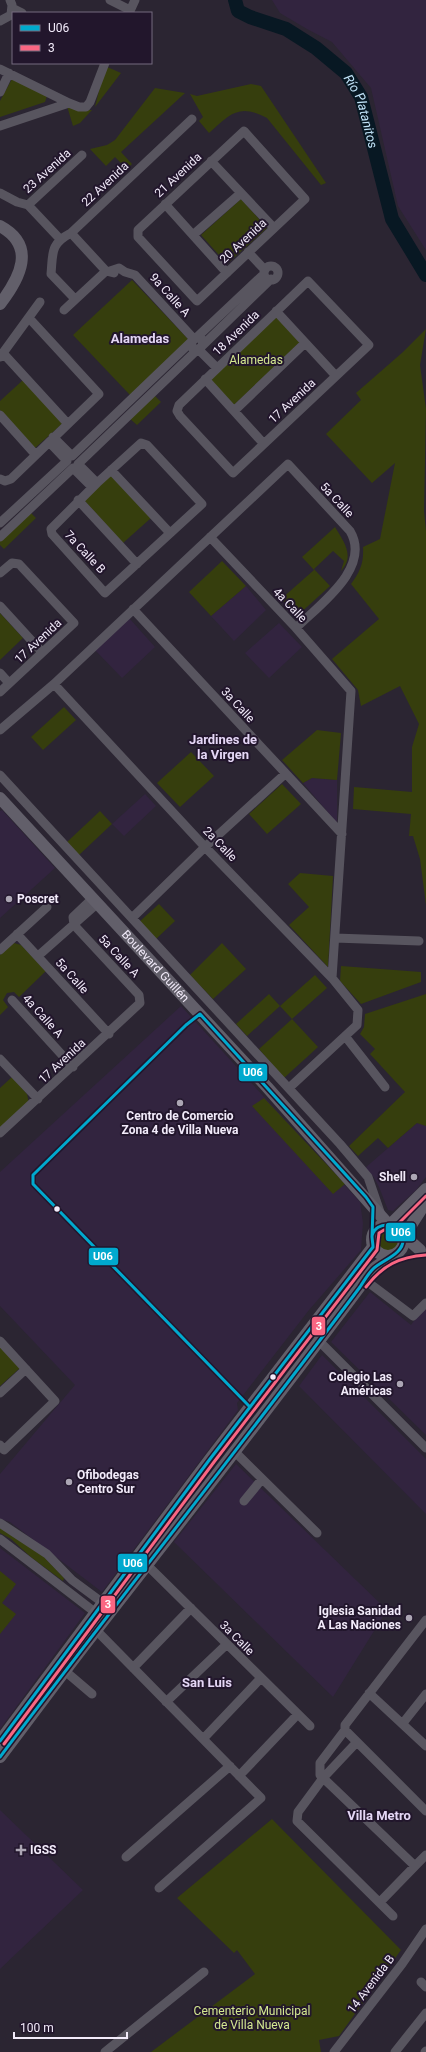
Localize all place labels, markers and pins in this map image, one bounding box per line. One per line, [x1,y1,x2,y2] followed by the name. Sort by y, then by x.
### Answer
[17,892,59,906] place label: Poscret
[4,894,14,904] marker: Poscret
[175,1098,185,1108] marker: Centro de Comercio Zona 4 de Villa Nueva
[122,1109,239,1137] place label: Centro de Comercio Zona 4 de Villa Nueva
[379,1170,406,1184] place label: Shell
[409,1172,419,1182] marker: Shell
[52,1204,62,1214] unlabelled marker
[329,1370,392,1398] place label: Colegio Las Américas
[268,1372,278,1382] unlabelled marker
[395,1379,405,1389] marker: Colegio Las Américas
[77,1468,139,1496] place label: Ofibodegas Centro Sur
[64,1477,74,1487] marker: Ofibodegas Centro Sur
[317,1604,401,1632] place label: Iglesia Sanidad A Las Naciones
[404,1613,414,1623] marker: Iglesia Sanidad A Las Naciones
[30,1843,56,1857] place label: IGSS
[15,1844,27,1856] marker: IGSS

